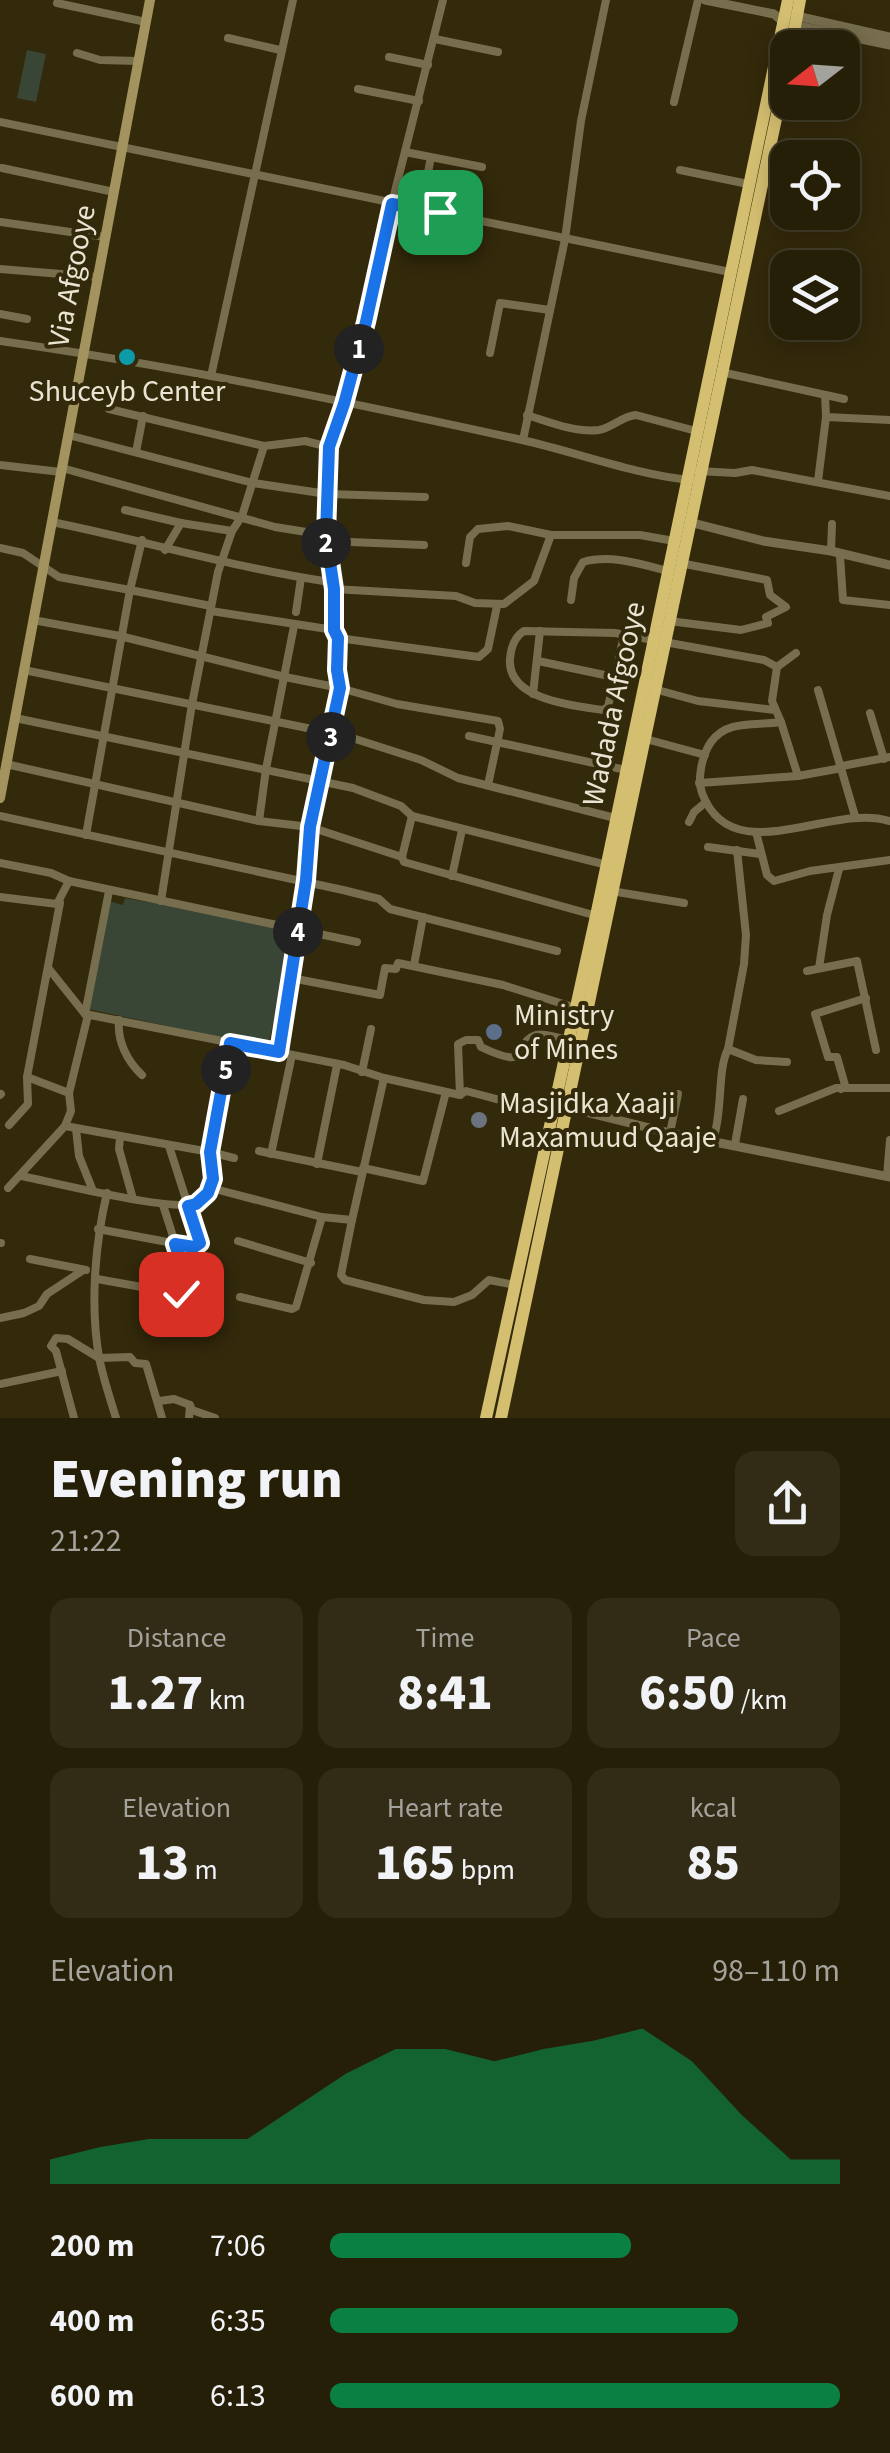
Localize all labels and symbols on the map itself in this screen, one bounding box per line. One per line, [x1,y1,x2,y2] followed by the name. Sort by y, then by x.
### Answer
[770,30,860,120] north arrow
[398,170,483,255] pin
[37,201,107,351] street label: Via Afgooye
[334,324,384,374] pin: 1
[116,346,138,368] marker: Shuceyb Center
[29,370,226,413] place label: Shuceyb Center
[301,518,351,568] pin: 2
[571,598,657,810] street label: Wadada Afgooye
[306,712,356,762] pin: 3
[273,907,323,957] pin: 4
[514,994,618,1071] place label: Ministry of Mines
[483,1021,505,1043] marker: Ministry of Mines
[201,1045,251,1095] pin: 5
[499,1082,717,1159] place label: Masjidka Xaaji Maxamuud Qaaje
[468,1109,490,1131] marker: Masjidka Xaaji Maxamuud Qaaje
[139,1252,224,1337] pin

